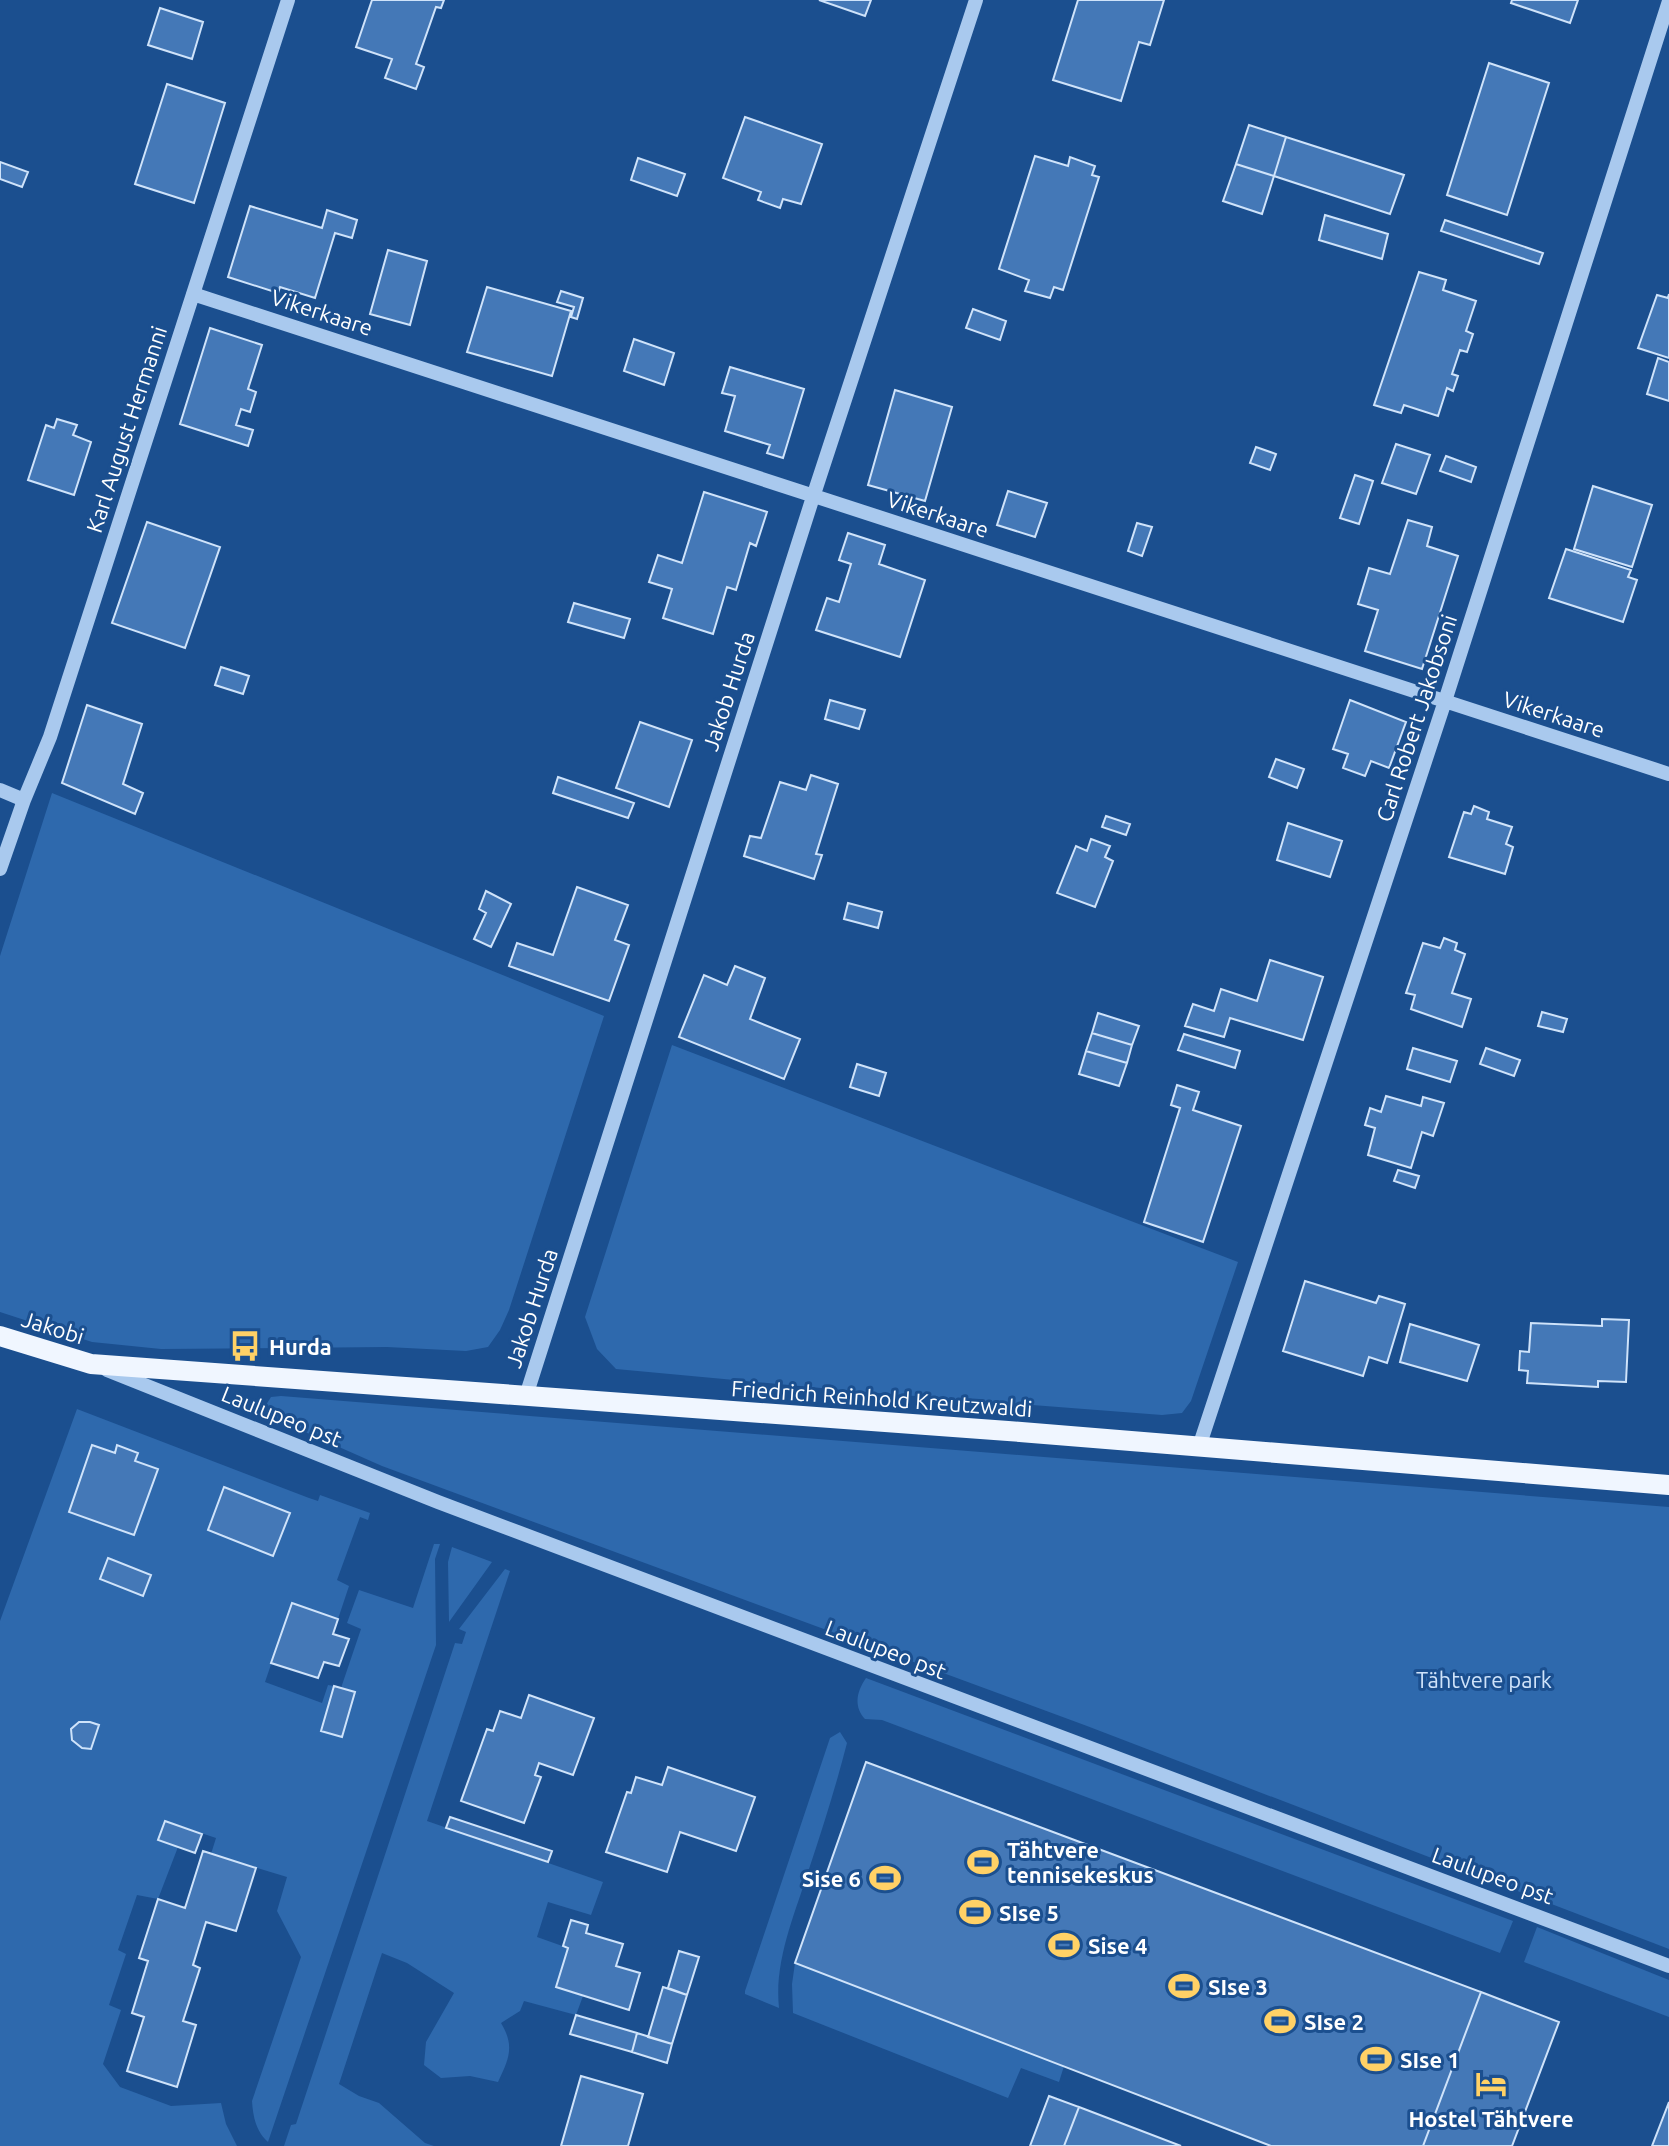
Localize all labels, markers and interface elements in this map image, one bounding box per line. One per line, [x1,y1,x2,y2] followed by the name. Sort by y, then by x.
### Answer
[268,284,376,340] street label: Vikerkaare
[81,323,171,535] street label: Karl August Hermanni
[884,486,992,542] street label: Vikerkaare
[1371,611,1461,825] street label: Carl Robert Jakobsoni
[697,628,759,754] street label: Jakob Hurda
[1500,686,1608,742] street label: Vikerkaare
[500,1245,562,1371] street label: Jakob Hurda
[19,1306,87,1348] street label: Jakobi
[228,1329,262,1363] bus stop icon: Hurda
[269,1334,332,1359] place label: Hurda
[731,1375,1033,1421] street label: Friedrich Reinhold Kreutzwaldi
[218,1381,346,1452] street label: Laulupeo pst
[822,1615,950,1684] street label: Laulupeo pst
[1416,1667,1552,1692] park label: Tähtvere park
[1007,1837,1154,1887] place label: Tähtvere tennisekeskus
[1429,1841,1557,1909] street label: Laulupeo pst
[966,1845,1000,1879] sports icon: Tähtvere tennisekeskus
[868,1861,902,1895] sports icon: Sise 6
[802,1866,861,1891] place label: Sise 6
[958,1895,992,1929] sports icon: SIse 5
[999,1900,1059,1925] place label: SIse 5
[1047,1928,1081,1962] sports icon: Sise 4
[1088,1933,1147,1958] place label: Sise 4
[1167,1969,1201,2003] sports icon: SIse 3
[1208,1974,1268,1999] place label: SIse 3
[1263,2004,1297,2038] sports icon: SIse 2
[1304,2009,1364,2034] place label: SIse 2
[1359,2042,1393,2076] sports icon: SIse 1
[1400,2047,1460,2072] place label: SIse 1
[1474,2067,1508,2101] hotel icon: Hostel Tähtvere
[1408,2106,1574,2131] place label: Hostel Tähtvere

